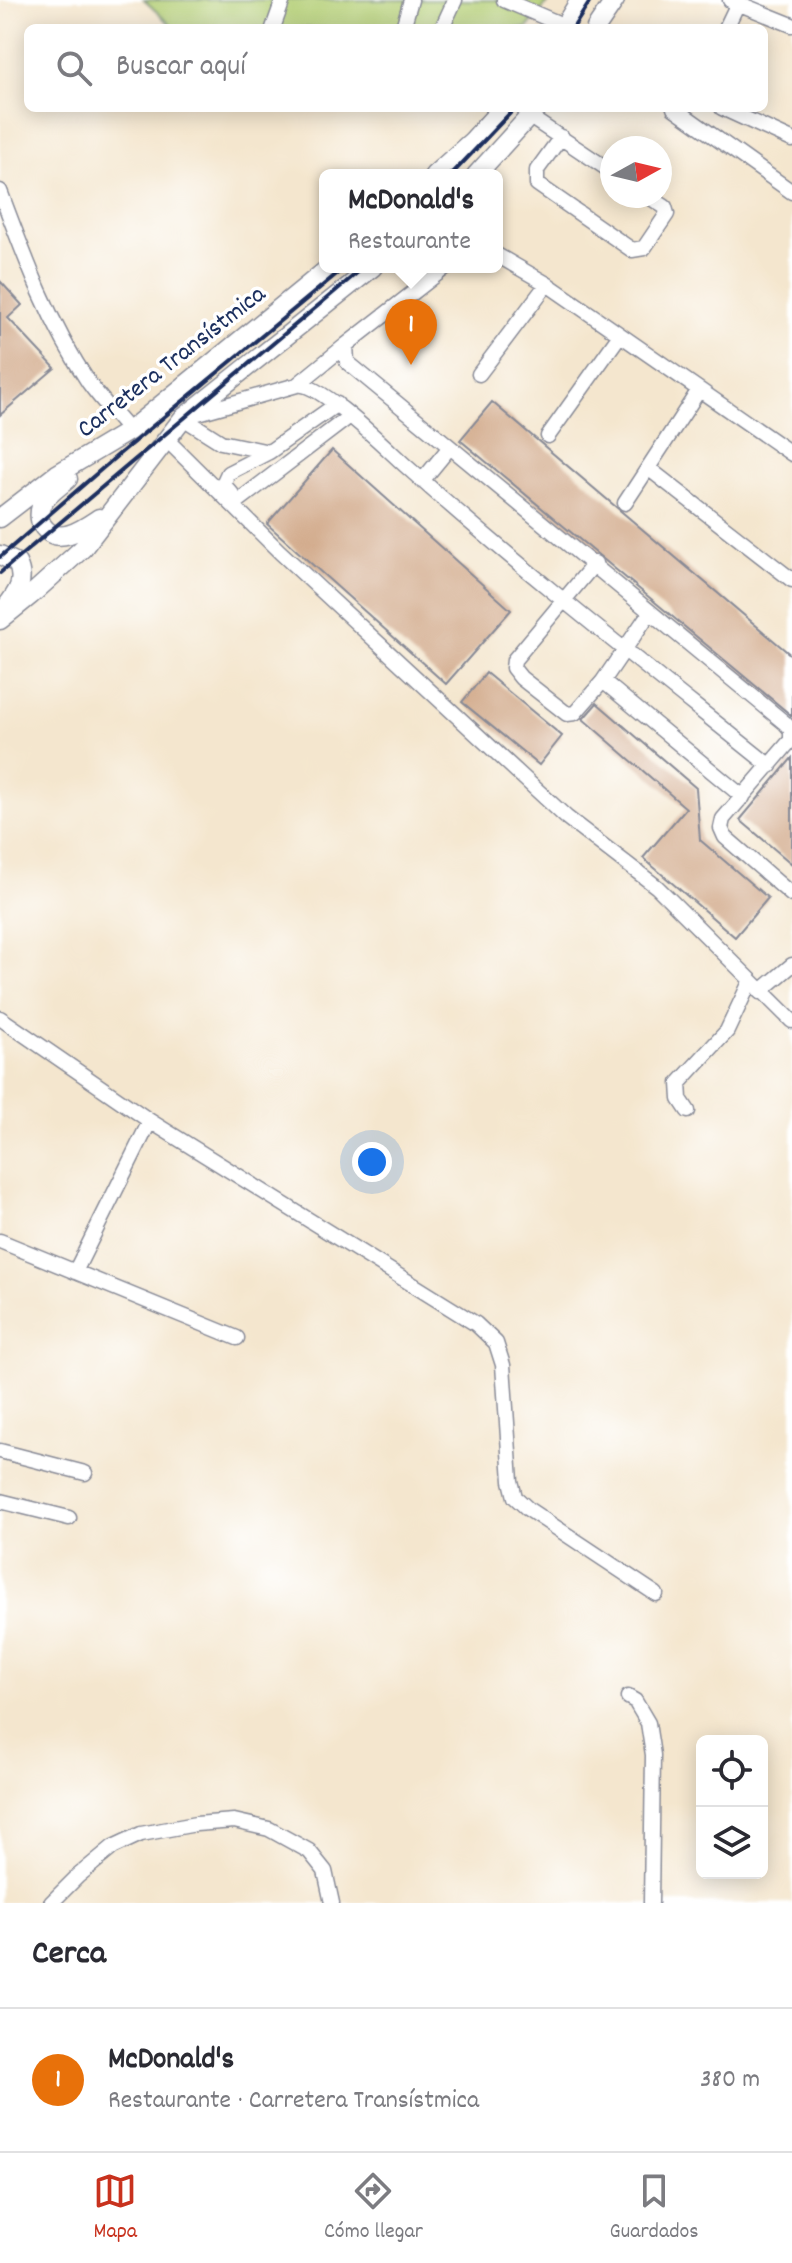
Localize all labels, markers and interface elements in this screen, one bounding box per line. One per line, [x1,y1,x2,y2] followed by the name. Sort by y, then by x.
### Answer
[24,24,768,112] search box
[52,46,96,90] icon: search
[116,47,246,90] text: Buscar aquí
[600,136,672,208] north arrow
[319,169,503,273] popup
[348,181,474,224] text: McDonald's
[348,224,471,261] text: Restaurante
[70,277,275,448] street label: Carretera Transístmica
[385,299,437,365] pin: 1
[352,1142,392,1182] your location
[696,1735,768,1879] map controls
[696,1735,768,1807] button: locate
[696,1807,768,1879] button: layers
[32,1931,106,1980] text: Cerca
[108,2040,234,2083] text: McDonald's
[55,2062,61,2099] text: 1
[700,2062,760,2099] text: 380 m
[108,2083,479,2120] text: Restaurante · Carretera Transístmica
[93,2169,137,2248] tab: Mapa
[324,2169,423,2248] tab: Cómo llegar
[610,2169,699,2248] tab: Guardados

